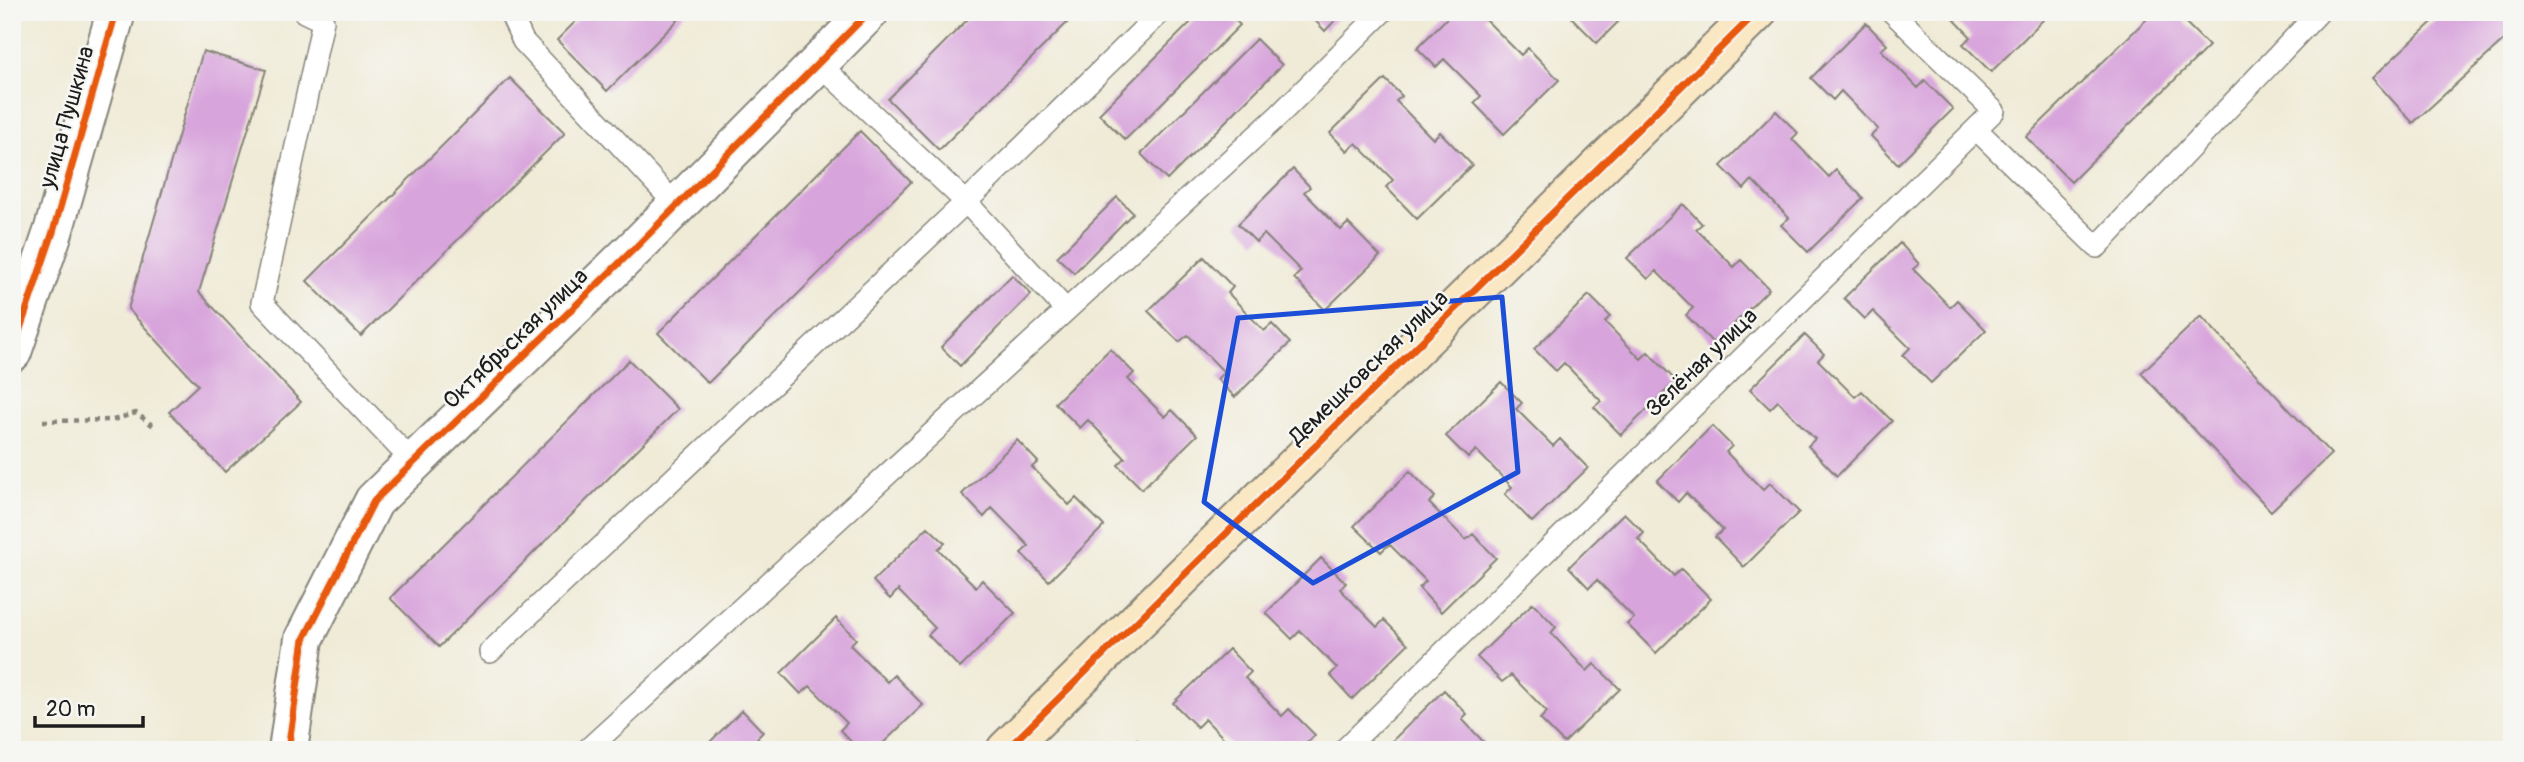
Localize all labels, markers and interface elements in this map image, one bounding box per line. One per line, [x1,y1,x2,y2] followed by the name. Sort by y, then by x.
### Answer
[32,43,101,192] street label: улица Пушкина
[437,262,594,415] street label: Октябрьская улица
[1282,284,1454,452] street label: Демешковская улица
[1639,302,1764,423] street label: Зелёная улица
[35,685,144,729] scale bar
[46,696,95,723] text: 20 m

